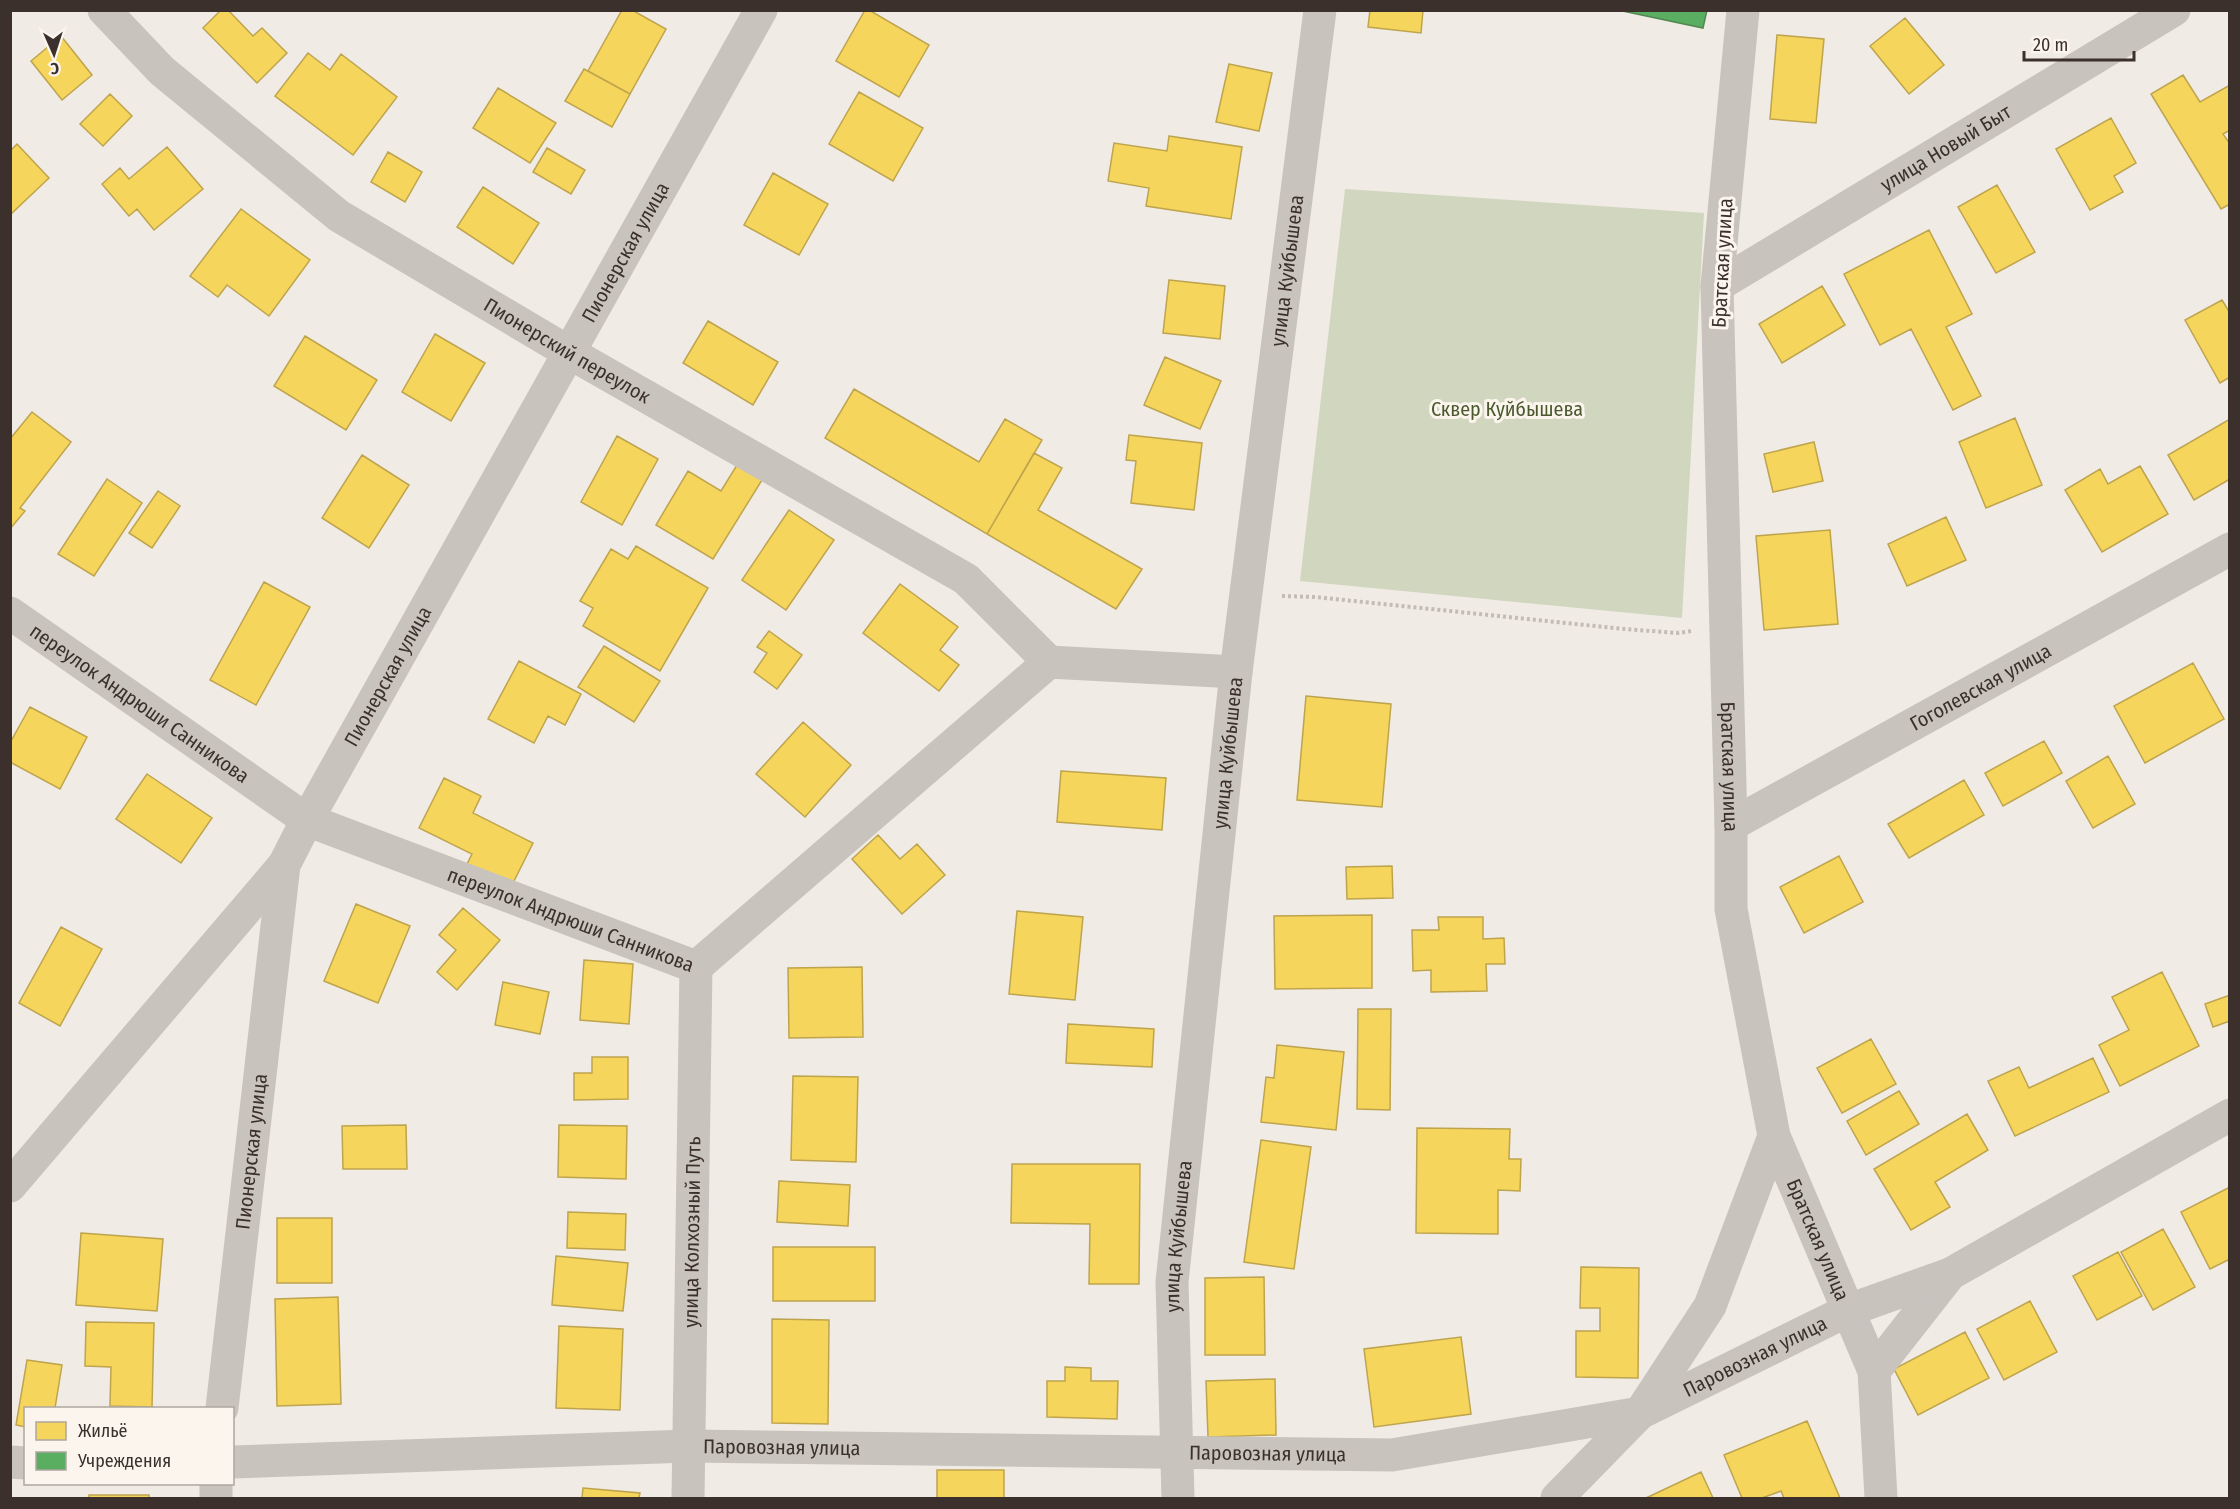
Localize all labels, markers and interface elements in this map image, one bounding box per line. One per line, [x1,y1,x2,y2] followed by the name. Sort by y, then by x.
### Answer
[24,24,84,84] north arrow
[2024,24,2134,62] scale bar
[2033,34,2068,56] text: 20 m
[49,59,59,78] text: С
[1876,99,2016,197] street label: улица Новый Быт
[576,178,674,326] street label: Пионерская улица
[1265,193,1308,348] street label: улица Куйбышева
[1707,197,1737,329] street label: Братская улица
[480,293,655,409] street label: Пионерский переулок
[1431,397,1583,421] park label: Сквер Куйбышева
[339,602,436,750] street label: Пионерская улица
[25,619,254,788] street label: переулок Андрюши Санникова
[1906,638,2055,736] street label: Гоголевская улица
[1208,676,1247,830] street label: улица Куйбышева
[1716,701,1743,832] street label: Братская улица
[444,862,697,977] street label: переулок Андрюши Санникова
[230,1072,272,1231] street label: Пионерская улица
[679,1136,705,1328] street label: улица Колхозный Путь
[1160,1159,1197,1313] street label: улица Куйбышева
[1782,1175,1855,1304] street label: Братская улица
[1679,1311,1831,1402] street label: Паровозная улица
[24,1407,234,1485] legend
[78,1420,128,1442] text: Жильё
[703,1434,860,1460] street label: Паровозная улица
[1189,1440,1346,1466] street label: Паровозная улица
[77,1450,171,1472] text: Учреждения

